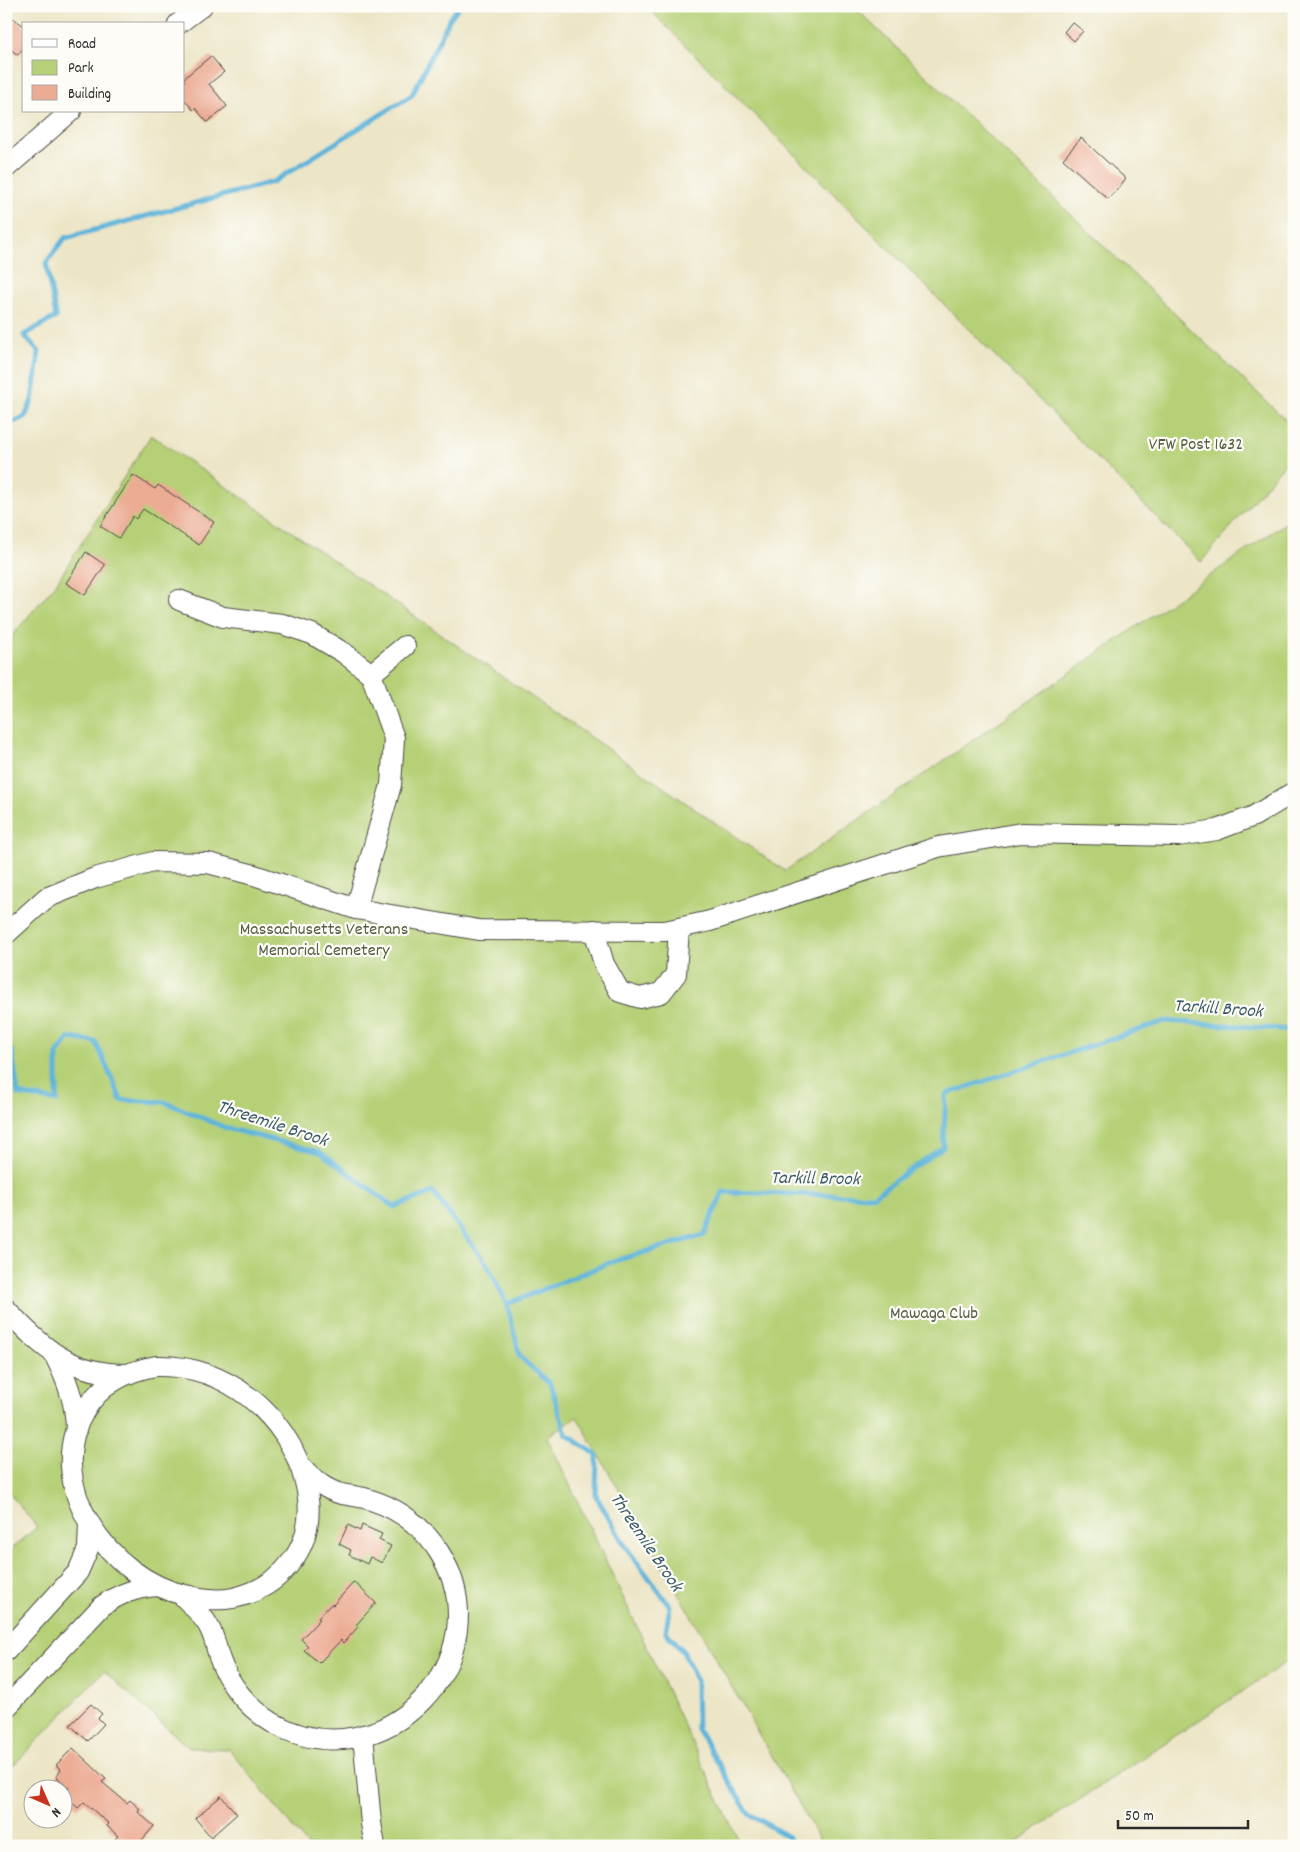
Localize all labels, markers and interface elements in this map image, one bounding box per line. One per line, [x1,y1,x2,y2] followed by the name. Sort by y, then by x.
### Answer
[22,22,185,112] legend
[68,34,96,56] text: Road
[68,58,94,80] text: Park
[68,84,111,106] text: Building
[1149,433,1243,458] park label: VFW Post 1632
[240,918,408,964] park label: Massachusetts Veterans Memorial Cemetery
[1173,993,1266,1027] water label: Tarkill Brook
[213,1094,333,1156] water label: Threemile Brook
[770,1166,862,1194] water label: Tarkill Brook
[890,1302,978,1327] park label: Mawaga Club
[602,1488,689,1600] water label: Threemile Brook
[22,1780,72,1830] north arrow
[1118,1797,1248,1829] scale bar
[46,1802,65,1821] text: N
[1125,1806,1154,1828] text: 50 m

